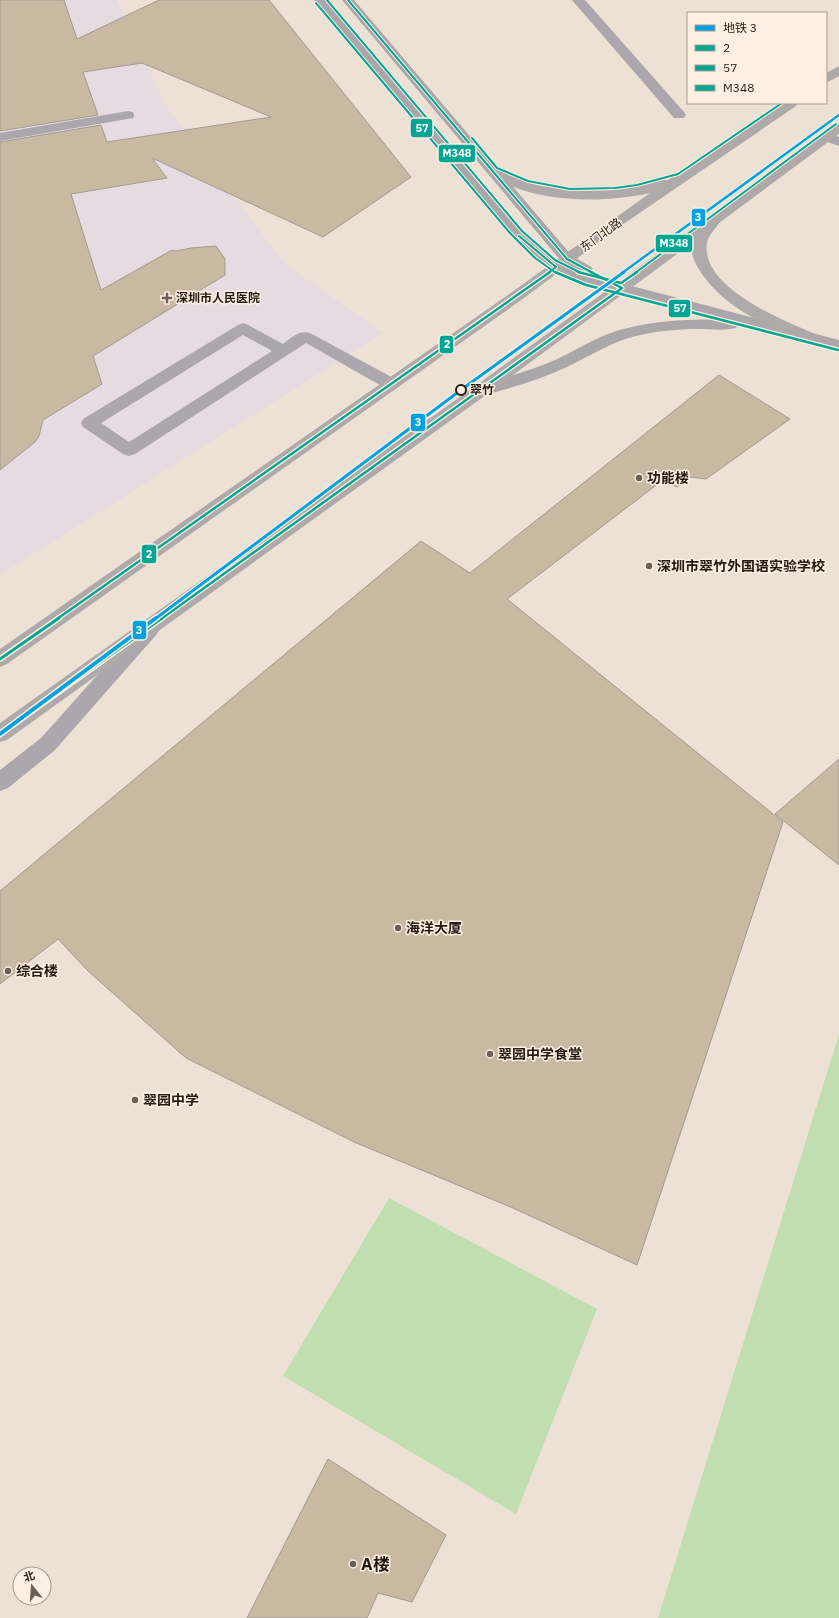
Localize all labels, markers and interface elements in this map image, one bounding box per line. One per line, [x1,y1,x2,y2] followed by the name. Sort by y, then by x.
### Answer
[687,12,827,104] legend
[723,20,757,35] text: 地铁 3
[723,40,730,55] text: 2
[723,60,737,75] text: 57
[723,80,754,95] text: M348
[410,118,433,138] line badge: 57
[415,121,429,135] text: 57
[438,144,476,163] line badge: M348
[443,146,472,160] text: M348
[691,208,706,227] line badge: 3
[695,210,701,224] text: 3
[577,214,625,255] street label: 东门北路
[655,234,693,253] line badge: M348
[660,236,689,250] text: M348
[176,290,260,305] place label: 深圳市人民医院
[161,292,173,304] marker: 深圳市人民医院
[668,299,691,318] line badge: 57
[673,301,687,315] text: 57
[439,335,454,354] line badge: 2
[444,337,451,351] text: 2
[470,382,494,397] place label: 翠竹
[455,384,467,396] marker: 翠竹
[410,413,426,432] line badge: 3
[415,415,421,429] text: 3
[647,469,689,487] place label: 功能楼
[634,473,644,483] marker: 功能楼
[141,544,157,564] line badge: 2
[146,547,153,561] text: 2
[657,557,825,575] place label: 深圳市翠竹外国语实验学校
[644,561,654,571] marker: 深圳市翠竹外国语实验学校
[132,620,147,640] line badge: 3
[136,623,142,637] text: 3
[406,919,462,937] place label: 海洋大厦
[393,923,403,933] marker: 海洋大厦
[16,962,58,980] place label: 综合楼
[3,966,13,976] marker: 综合楼
[498,1045,582,1063] place label: 翠园中学食堂
[485,1049,495,1059] marker: 翠园中学食堂
[143,1091,199,1109] place label: 翠园中学
[130,1095,140,1105] marker: 翠园中学
[361,1553,390,1575] place label: A楼
[348,1559,358,1569] marker: A楼
[12,1566,52,1606] north arrow
[22,1568,36,1585] text: 北

